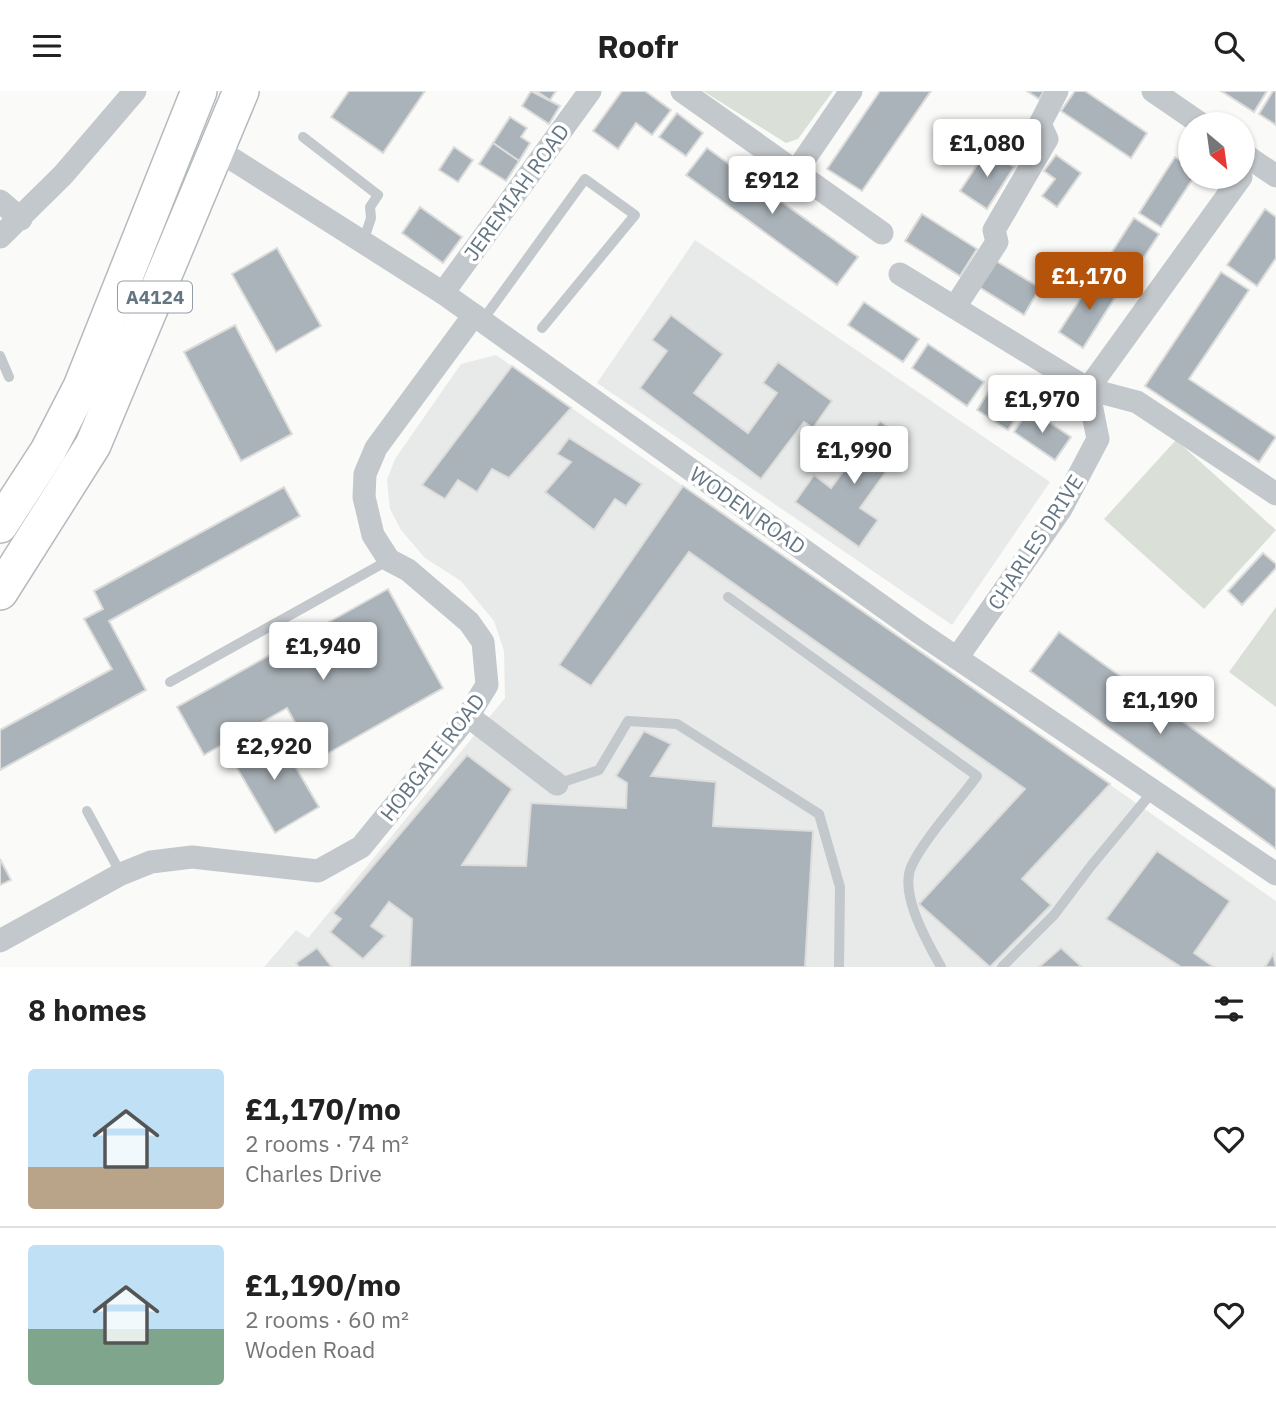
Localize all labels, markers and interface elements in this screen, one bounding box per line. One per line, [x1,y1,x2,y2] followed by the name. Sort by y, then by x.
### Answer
[597,25,679,67] text: Roofr
[28,27,66,65] icon: menu
[1210,27,1248,65] icon: search
[1178,112,1255,189] north arrow
[1178,112,1255,189] map controls
[457,118,575,266] street label: JEREMIAH ROAD
[930,119,1044,179] pin: £1,080
[949,127,1025,157] text: £1,080
[731,157,813,216] pin: £912
[745,164,799,194] text: £912
[1032,253,1146,312] pin: £1,170
[1051,260,1127,290] text: £1,170
[118,281,192,313] road number: A4124
[985,375,1099,435] pin: £1,970
[1004,383,1080,413] text: £1,970
[797,427,911,486] pin: £1,990
[816,434,892,464] text: £1,990
[685,460,811,560] street label: WODEN ROAD
[981,469,1089,615] street label: CHARLES DRIVE
[266,623,380,682] pin: £1,940
[285,630,361,660] text: £1,940
[1103,677,1217,736] pin: £1,190
[1122,684,1198,714] text: £1,190
[373,687,491,827] street label: HOBGATE ROAD
[217,723,331,782] pin: £2,920
[236,730,312,760] text: £2,920
[28,990,147,1029] text: 8 homes
[1210,990,1248,1028] icon: filters
[245,1089,401,1128] text: £1,170/mo
[84,1097,168,1181] icon: home
[1210,1120,1248,1158] icon: heart
[245,1128,409,1158] text: 2 rooms · 74 m²
[245,1158,382,1188] text: Charles Drive
[245,1265,401,1304] text: £1,190/mo
[84,1273,168,1357] icon: home
[1210,1296,1248,1334] icon: heart
[245,1304,409,1334] text: 2 rooms · 60 m²
[245,1334,375,1364] text: Woden Road

